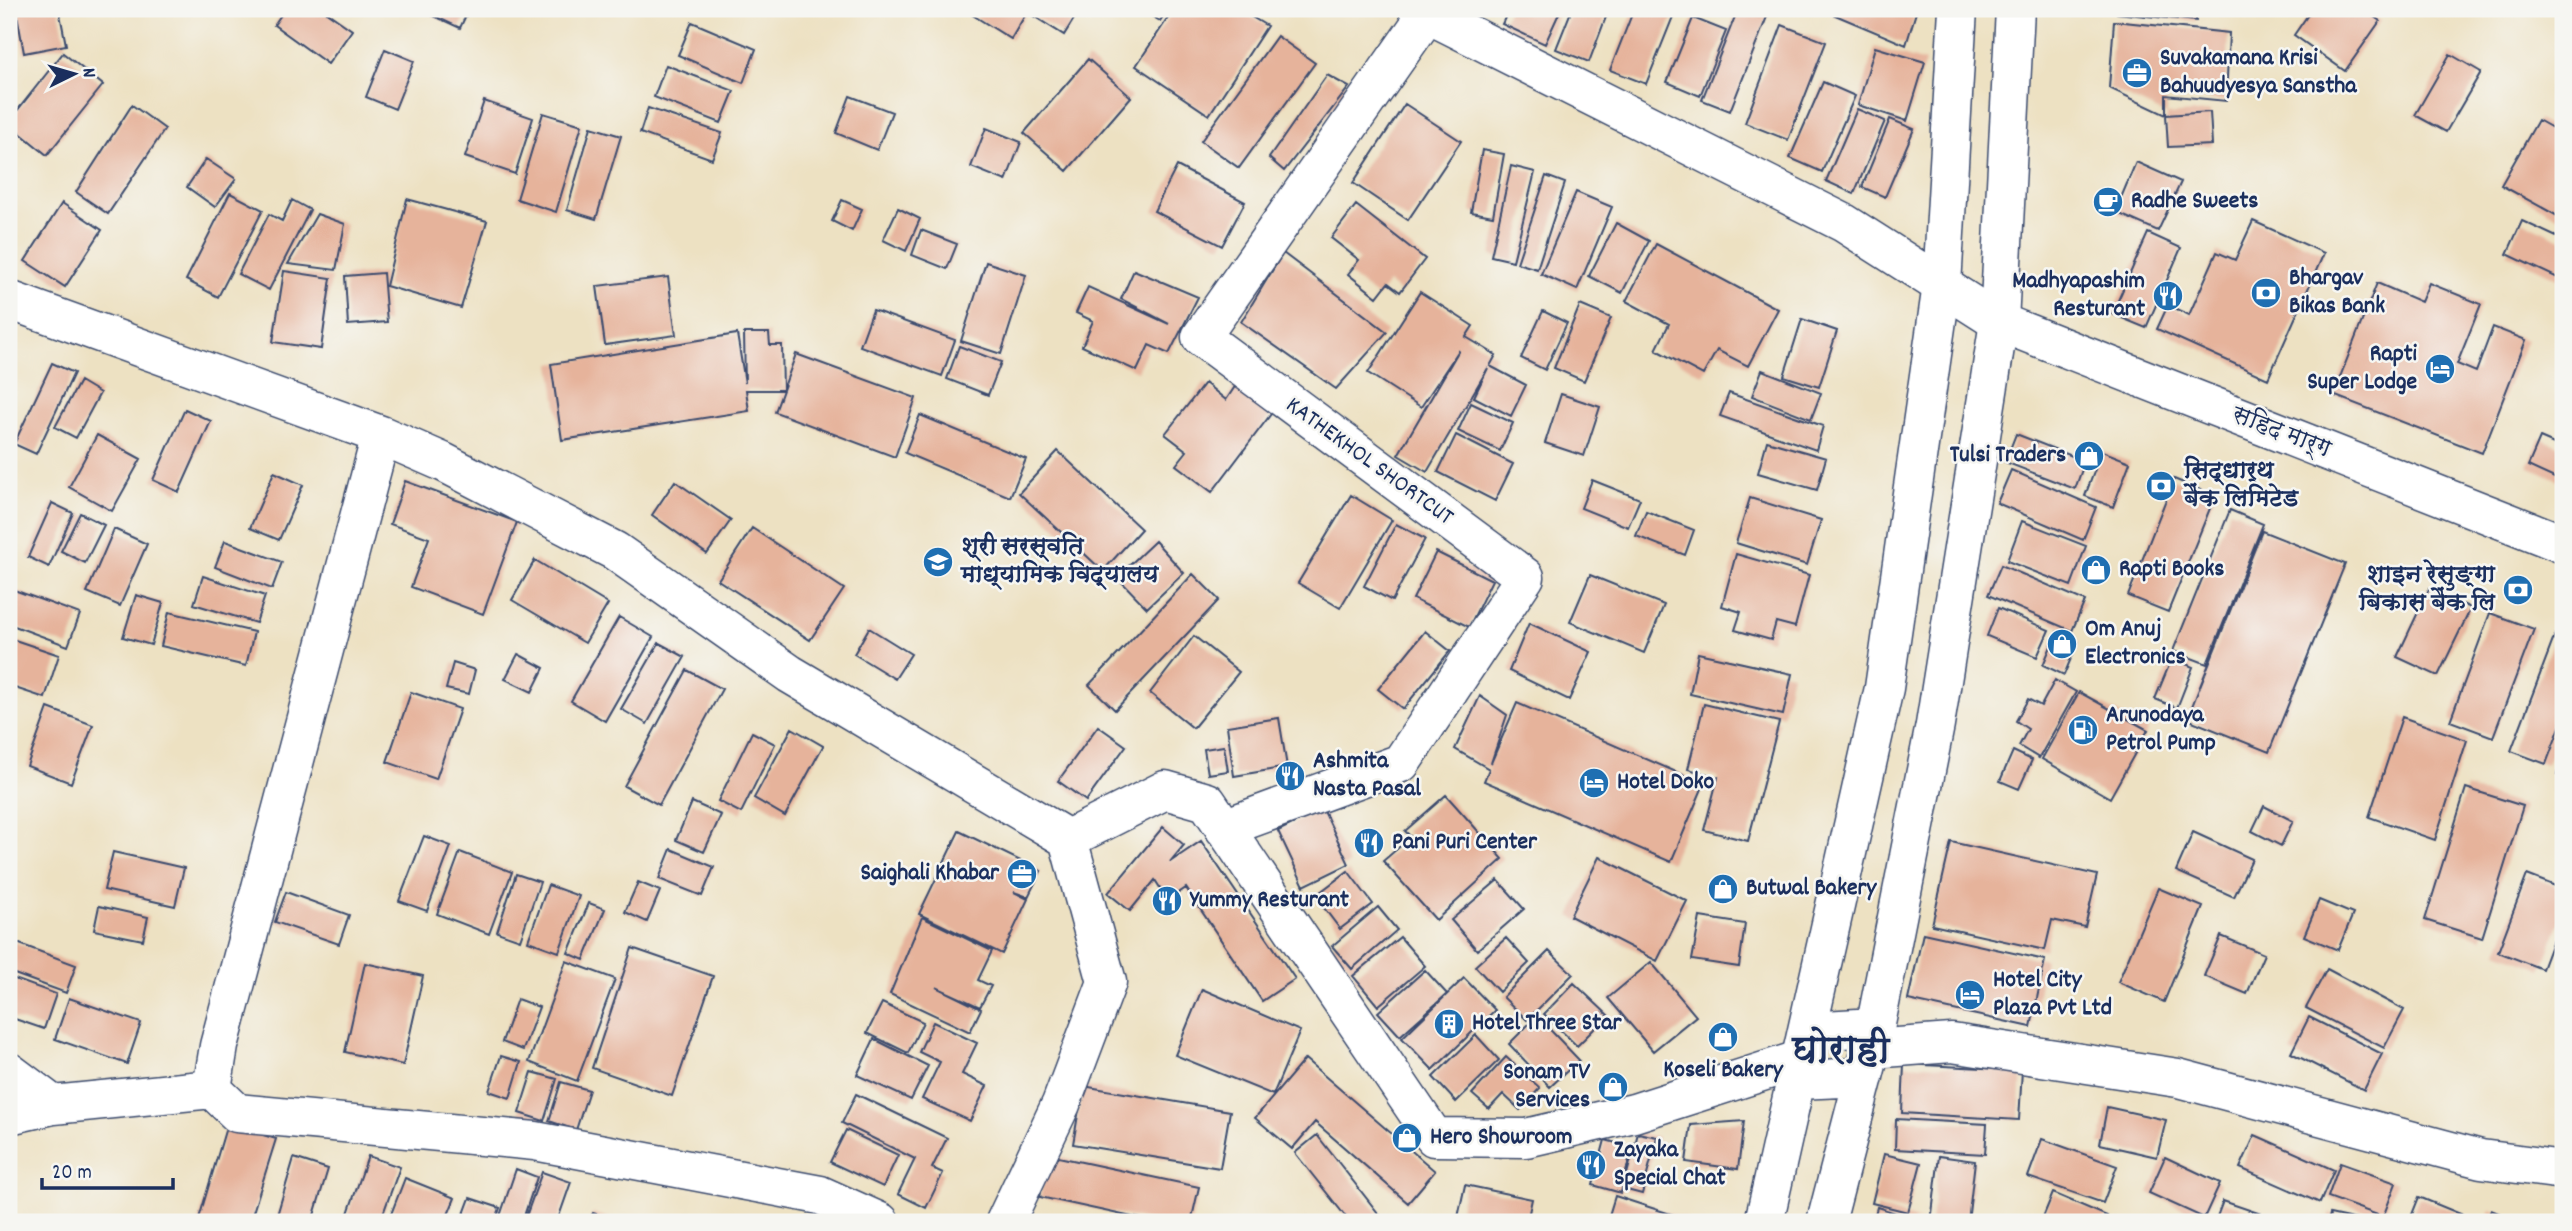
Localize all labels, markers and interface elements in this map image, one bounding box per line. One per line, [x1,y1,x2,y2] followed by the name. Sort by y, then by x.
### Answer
[38,38,108,108] north arrow
[2160,42,2357,104] place label: Suvakamana Krisi Bahuudyesya Sanstha
[2120,56,2154,90] office icon: Suvakamana Krisi Bahuudyesya Sanstha
[74,67,101,79] text: N
[2091,185,2125,219] cafe icon: Radhe Sweets
[2131,185,2258,219] place label: Radhe Sweets
[2289,262,2385,324] place label: Bhargav Bikas Bank
[2012,265,2145,327] place label: Madhyapashim Resturant
[2249,276,2283,310] bank icon: Bhargav Bikas Bank
[2151,279,2185,313] restaurant icon: Madhyapashim Resturant
[2307,338,2418,400] place label: Rapti Super Lodge
[2423,352,2457,386] hotel icon: Rapti Super Lodge
[1278,389,1460,535] street label: KATHEKHOL SHORTCUT
[2226,398,2336,468] street label: सहिद मार्ग
[1950,439,2066,473] place label: Tulsi Traders
[2072,439,2106,473] shop icon: Tulsi Traders
[2183,455,2300,517] place label: सिद्धार्थ बैंक लिमिटेड
[2144,469,2178,503] bank icon: सिद्धार्थ बैंक लिमिटेड
[960,531,1160,593] place label: श्री सरस्वति माध्यामिक विद्यालय
[921,545,955,579] school or university icon: श्री सरस्वति माध्यामिक विद्यालय
[2079,553,2113,587] shop icon: Rapti Books
[2119,553,2224,587] place label: Rapti Books
[2358,559,2496,621] place label: शाइन रेसुङ्गा बिकास बैंक लि
[2501,573,2535,607] bank icon: शाइन रेसुङ्गा बिकास बैंक लि
[2085,613,2186,675] place label: Om Anuj Electronics
[2045,627,2079,661] shop icon: Om Anuj Electronics
[2106,699,2216,761] place label: Arunodaya Petrol Pump
[2066,713,2100,747] fuel station icon: Arunodaya Petrol Pump
[1313,745,1421,807] place label: Ashmita Nasta Pasal
[1273,759,1307,793] restaurant icon: Ashmita Nasta Pasal
[1577,766,1611,800] hotel icon: Hotel Doko
[1617,766,1714,800] place label: Hotel Doko
[1352,826,1386,860] restaurant icon: Pani Puri Center
[1392,826,1538,860] place label: Pani Puri Center
[861,857,1000,891] place label: Saighali Khabar
[1005,857,1039,891] office icon: Saighali Khabar
[1706,872,1740,906] shop icon: Butwal Bakery
[1746,872,1877,906] place label: Butwal Bakery
[1150,884,1184,918] restaurant icon: Yummy Resturant
[1189,884,1349,918] place label: Yummy Resturant
[1993,964,2112,1026] place label: Hotel City Plaza Pvt Ltd
[1953,978,1987,1012] hotel icon: Hotel City Plaza Pvt Ltd
[1432,1007,1466,1041] building icon: Hotel Three Star
[1472,1007,1622,1041] place label: Hotel Three Star
[1706,1020,1740,1054] shop icon: Koseli Bakery
[1791,1026,1891,1081] district label: घोराही
[1663,1054,1784,1088] place label: Koseli Bakery
[1503,1056,1590,1118] place label: Sonam TV Services
[1596,1070,1630,1104] shop icon: Sonam TV Services
[1390,1121,1424,1155] shop icon: Hero Showroom
[1430,1121,1572,1155] place label: Hero Showroom
[1614,1134,1726,1196] place label: Zayaka Special Chat
[42,1147,173,1191] scale bar
[1574,1148,1608,1182] restaurant icon: Zayaka Special Chat
[52,1159,92,1189] text: 20 m

